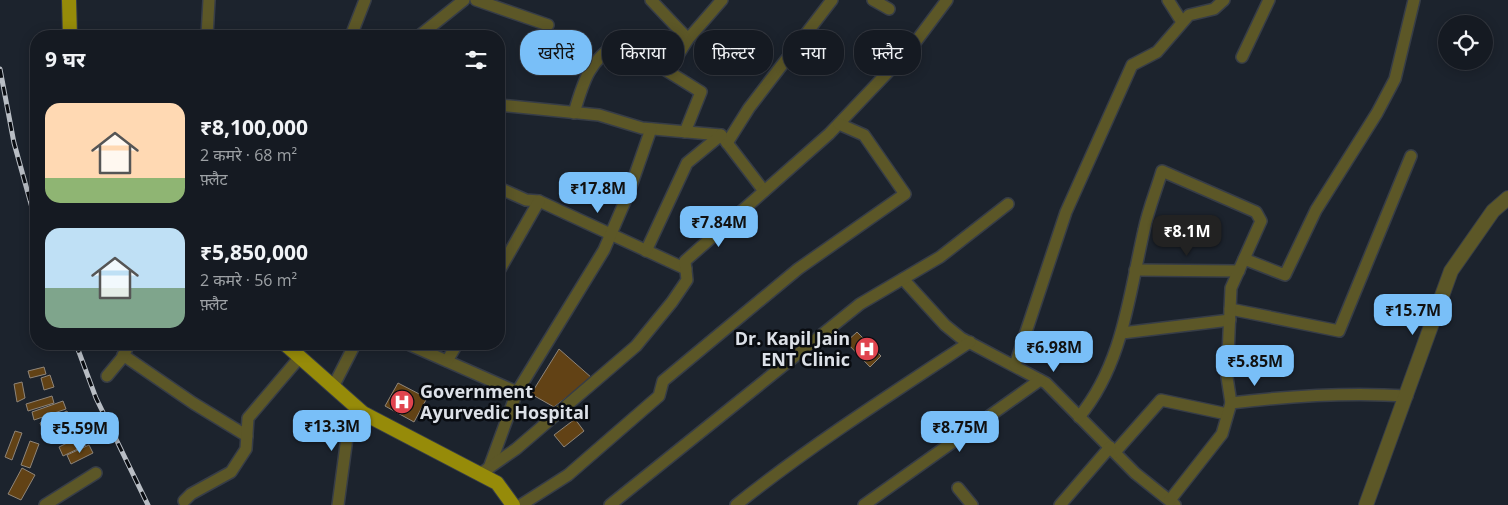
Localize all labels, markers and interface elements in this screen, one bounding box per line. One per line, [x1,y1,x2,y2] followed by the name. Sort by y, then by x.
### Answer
[1438,15,1493,70] map controls
[1438,15,1493,70] button: locate
[520,30,592,75] chip: खरीदें
[602,30,684,75] chip: किराया
[694,30,773,75] chip: फ़िल्टर
[783,30,844,75] chip: नया
[854,30,921,75] chip: फ़्लैट
[45,45,85,73] text: 9 घर
[462,46,490,74] icon: filters
[200,113,308,141] text: ₹8,100,000
[85,123,145,183] icon: home
[200,144,297,166] text: 2 कमरे · 68 m²
[200,168,228,190] text: फ़्लैट
[557,172,639,214] pin: ₹17.8M
[570,177,626,199] text: ₹17.8M
[678,206,760,248] pin: ₹7.84M
[691,211,747,233] text: ₹7.84M
[1152,214,1222,257] pin: ₹8.1M
[1163,220,1211,242] text: ₹8.1M
[200,238,308,266] text: ₹5,850,000
[85,248,145,308] icon: home
[200,269,297,291] text: 2 कमरे · 56 m²
[200,293,228,315] text: फ़्लैट
[1372,294,1454,336] pin: ₹15.7M
[1385,299,1441,321] text: ₹15.7M
[735,326,850,371] place label: Dr. Kapil Jain ENT Clinic
[1013,330,1095,373] pin: ₹6.98M
[854,336,880,362] hospital icon: Dr. Kapil Jain ENT Clinic
[1026,336,1082,358] text: ₹6.98M
[1214,344,1296,387] pin: ₹5.85M
[1227,350,1283,372] text: ₹5.85M
[420,379,589,424] place label: Government Ayurvedic Hospital
[389,389,415,415] hospital icon: Government Ayurvedic Hospital
[291,410,373,452] pin: ₹13.3M
[919,410,1001,453] pin: ₹8.75M
[39,412,121,454] pin: ₹5.59M
[304,415,360,437] text: ₹13.3M
[932,416,988,438] text: ₹8.75M
[52,417,108,439] text: ₹5.59M

